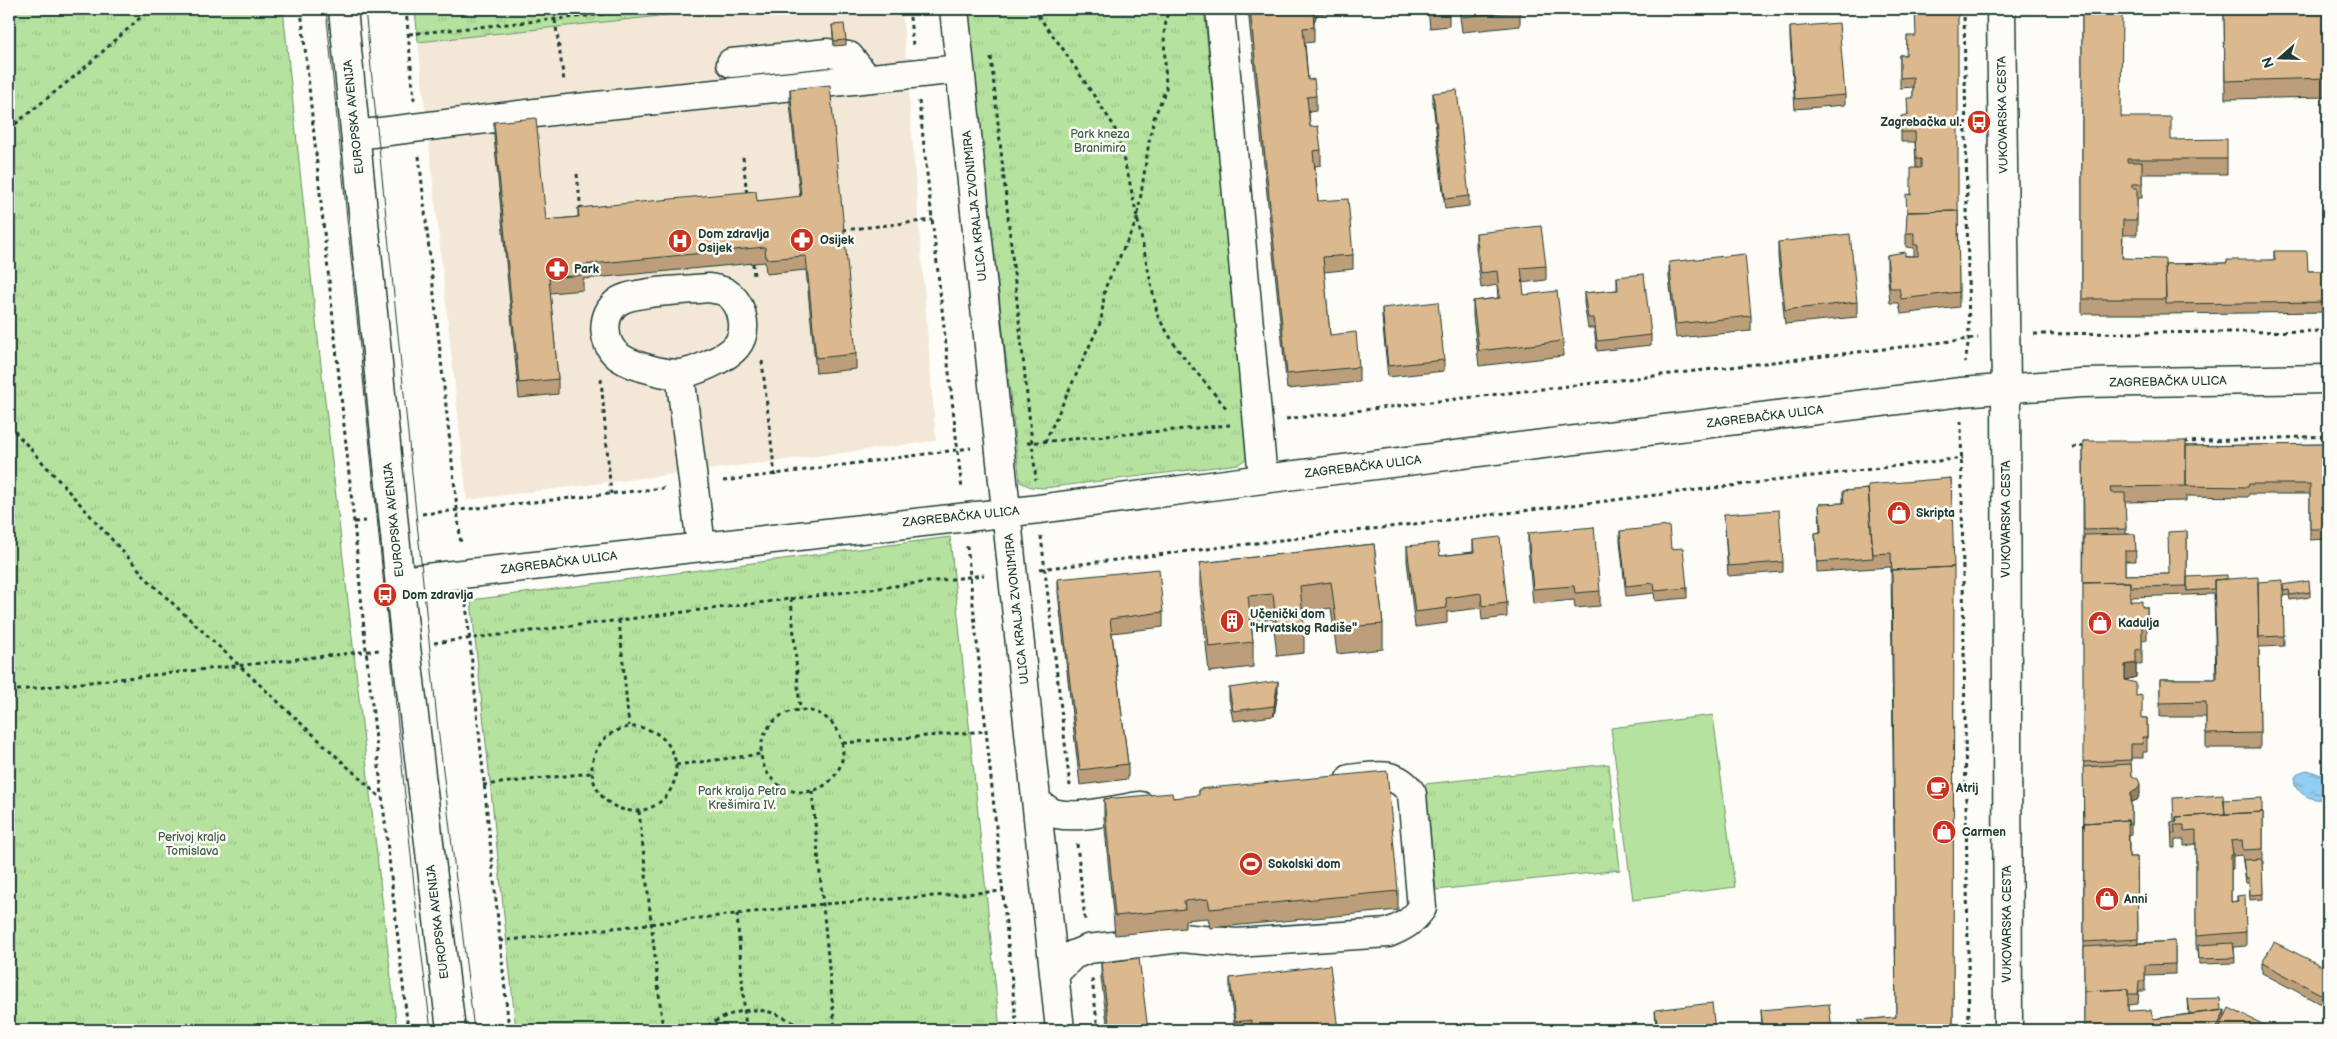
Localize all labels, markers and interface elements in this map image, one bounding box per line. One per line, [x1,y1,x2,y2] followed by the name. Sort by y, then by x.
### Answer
[2254,32,2304,82] north arrow
[2258,54,2278,70] text: N
[1994,56,2012,174] street label: VUKOVARSKA CESTA
[340,58,367,175] street label: EUROPSKA AVENIJA
[1966,109,1992,135] bus stop icon: Zagrebačka ul.
[1881,115,1962,130] place label: Zagrebačka ul.
[1070,127,1130,156] park label: Park kneza Branimira
[960,129,990,282] street label: ULICA KRALJA ZVONIMIRA
[698,227,770,256] place label: Dom zdravlja Osijek
[789,227,815,253] pharmacy icon: Osijek
[667,228,693,254] hospital icon: Dom zdravlja Osijek
[820,233,855,248] place label: Osijek
[544,256,570,282] pharmacy icon: Park
[574,262,600,277] place label: Park
[2108,371,2227,391] street label: ZAGREBAČKA ULICA
[1705,400,1825,432] street label: ZAGREBAČKA ULICA
[1303,450,1423,482] street label: ZAGREBAČKA ULICA
[1999,460,2014,578] street label: VUKOVARSKA CESTA
[380,461,407,578] street label: EUROPSKA AVENIJA
[1886,500,1912,526] shop icon: Skripta
[901,501,1021,531] street label: ZAGREBAČKA ULICA
[1916,506,1955,521] place label: Skripta
[1002,532,1032,685] street label: ULICA KRALJA ZVONIMIRA
[499,546,619,578] street label: ZAGREBAČKA ULICA
[372,582,398,608] bus stop icon: Dom zdravlja
[402,588,474,603] place label: Dom zdravlja
[1250,607,1357,636] place label: Učenički dom "Hrvatskog Radiše"
[1219,608,1245,634] building icon: Učenički dom "Hrvatskog Radiše"
[2087,610,2113,636] shop icon: Kadulja
[2118,616,2160,631] place label: Kadulja
[1925,775,1951,801] cafe icon: Atrij
[1955,781,1978,796] place label: Atrij
[698,784,786,813] park label: Park kralja Petra Krešimira IV.
[1931,819,1957,845] shop icon: Carmen
[1962,825,2006,840] place label: Carmen
[158,830,226,859] park label: Perivoj kralja Tomislava
[1238,851,1264,877] sports icon: Sokolski dom
[1268,857,1340,872] place label: Sokolski dom
[423,863,452,980] street label: EUROPSKA AVENIJA
[2000,865,2015,983] street label: VUKOVARSKA CESTA
[2094,886,2120,912] shop icon: Anni
[2123,892,2148,907] place label: Anni

